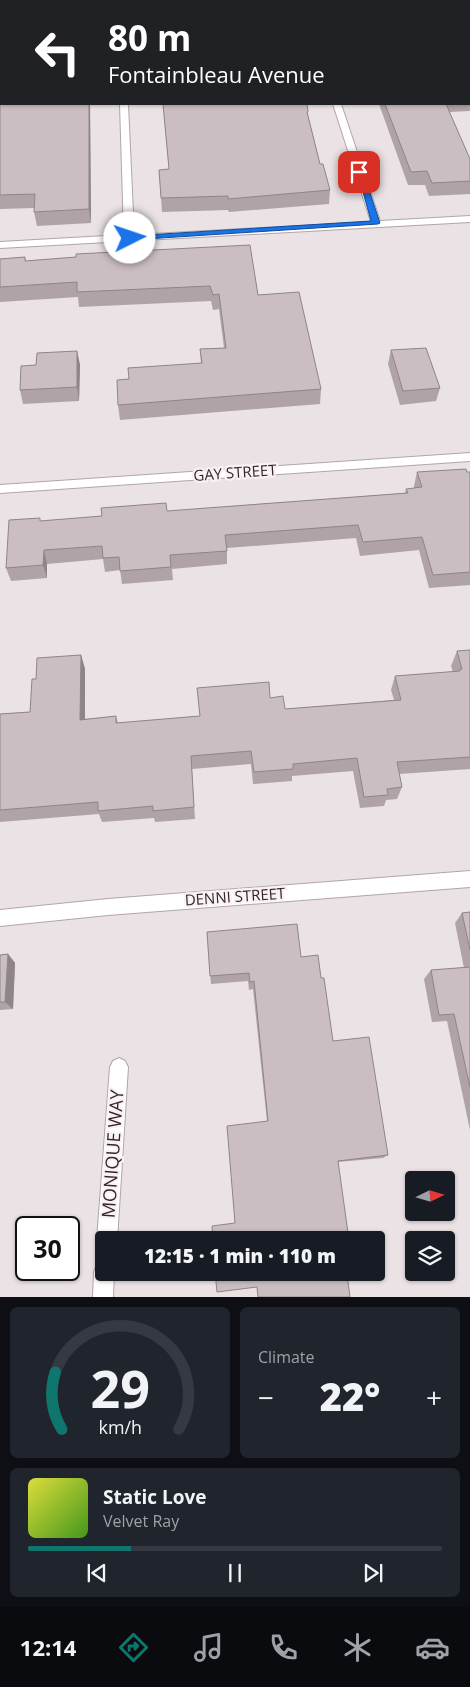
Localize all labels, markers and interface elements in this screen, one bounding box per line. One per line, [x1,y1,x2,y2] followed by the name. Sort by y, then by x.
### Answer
[108,14,191,61] text: 80 m
[25,20,90,85] icon: left
[108,59,325,89] text: Fontainbleau Avenue
[338,151,380,193] pin
[345,158,373,186] icon: arrive
[103,211,155,263] position arrow
[193,459,278,485] street label: GAY STREET
[184,882,287,909] street label: DENNI STREET
[96,1088,129,1219] street label: MONIQUE WAY
[405,1171,455,1221] north arrow
[405,1171,455,1281] map controls
[15,1216,80,1281] speed limit sign: 30
[405,1231,455,1281] button: layers
[144,1243,336,1269] text: 12:15 · 1 min · 110 m
[258,1346,315,1368] text: Climate
[90,1352,150,1423] text: 29
[320,1370,380,1422] text: 22°
[258,1378,274,1416] text: −
[426,1378,442,1416] text: +
[98,1415,142,1439] text: km/h
[103,1484,206,1510] text: Static Love
[103,1510,179,1532] text: Velvet Ray
[83,1559,111,1587] icon: previous
[221,1559,249,1587] icon: pause
[359,1559,387,1587] icon: next
[116,1630,151,1665] icon: directions
[191,1630,226,1665] icon: music
[266,1630,301,1665] icon: phone
[340,1630,375,1665] icon: climate
[415,1630,450,1665] icon: car
[20,1632,76,1662] text: 12:14

